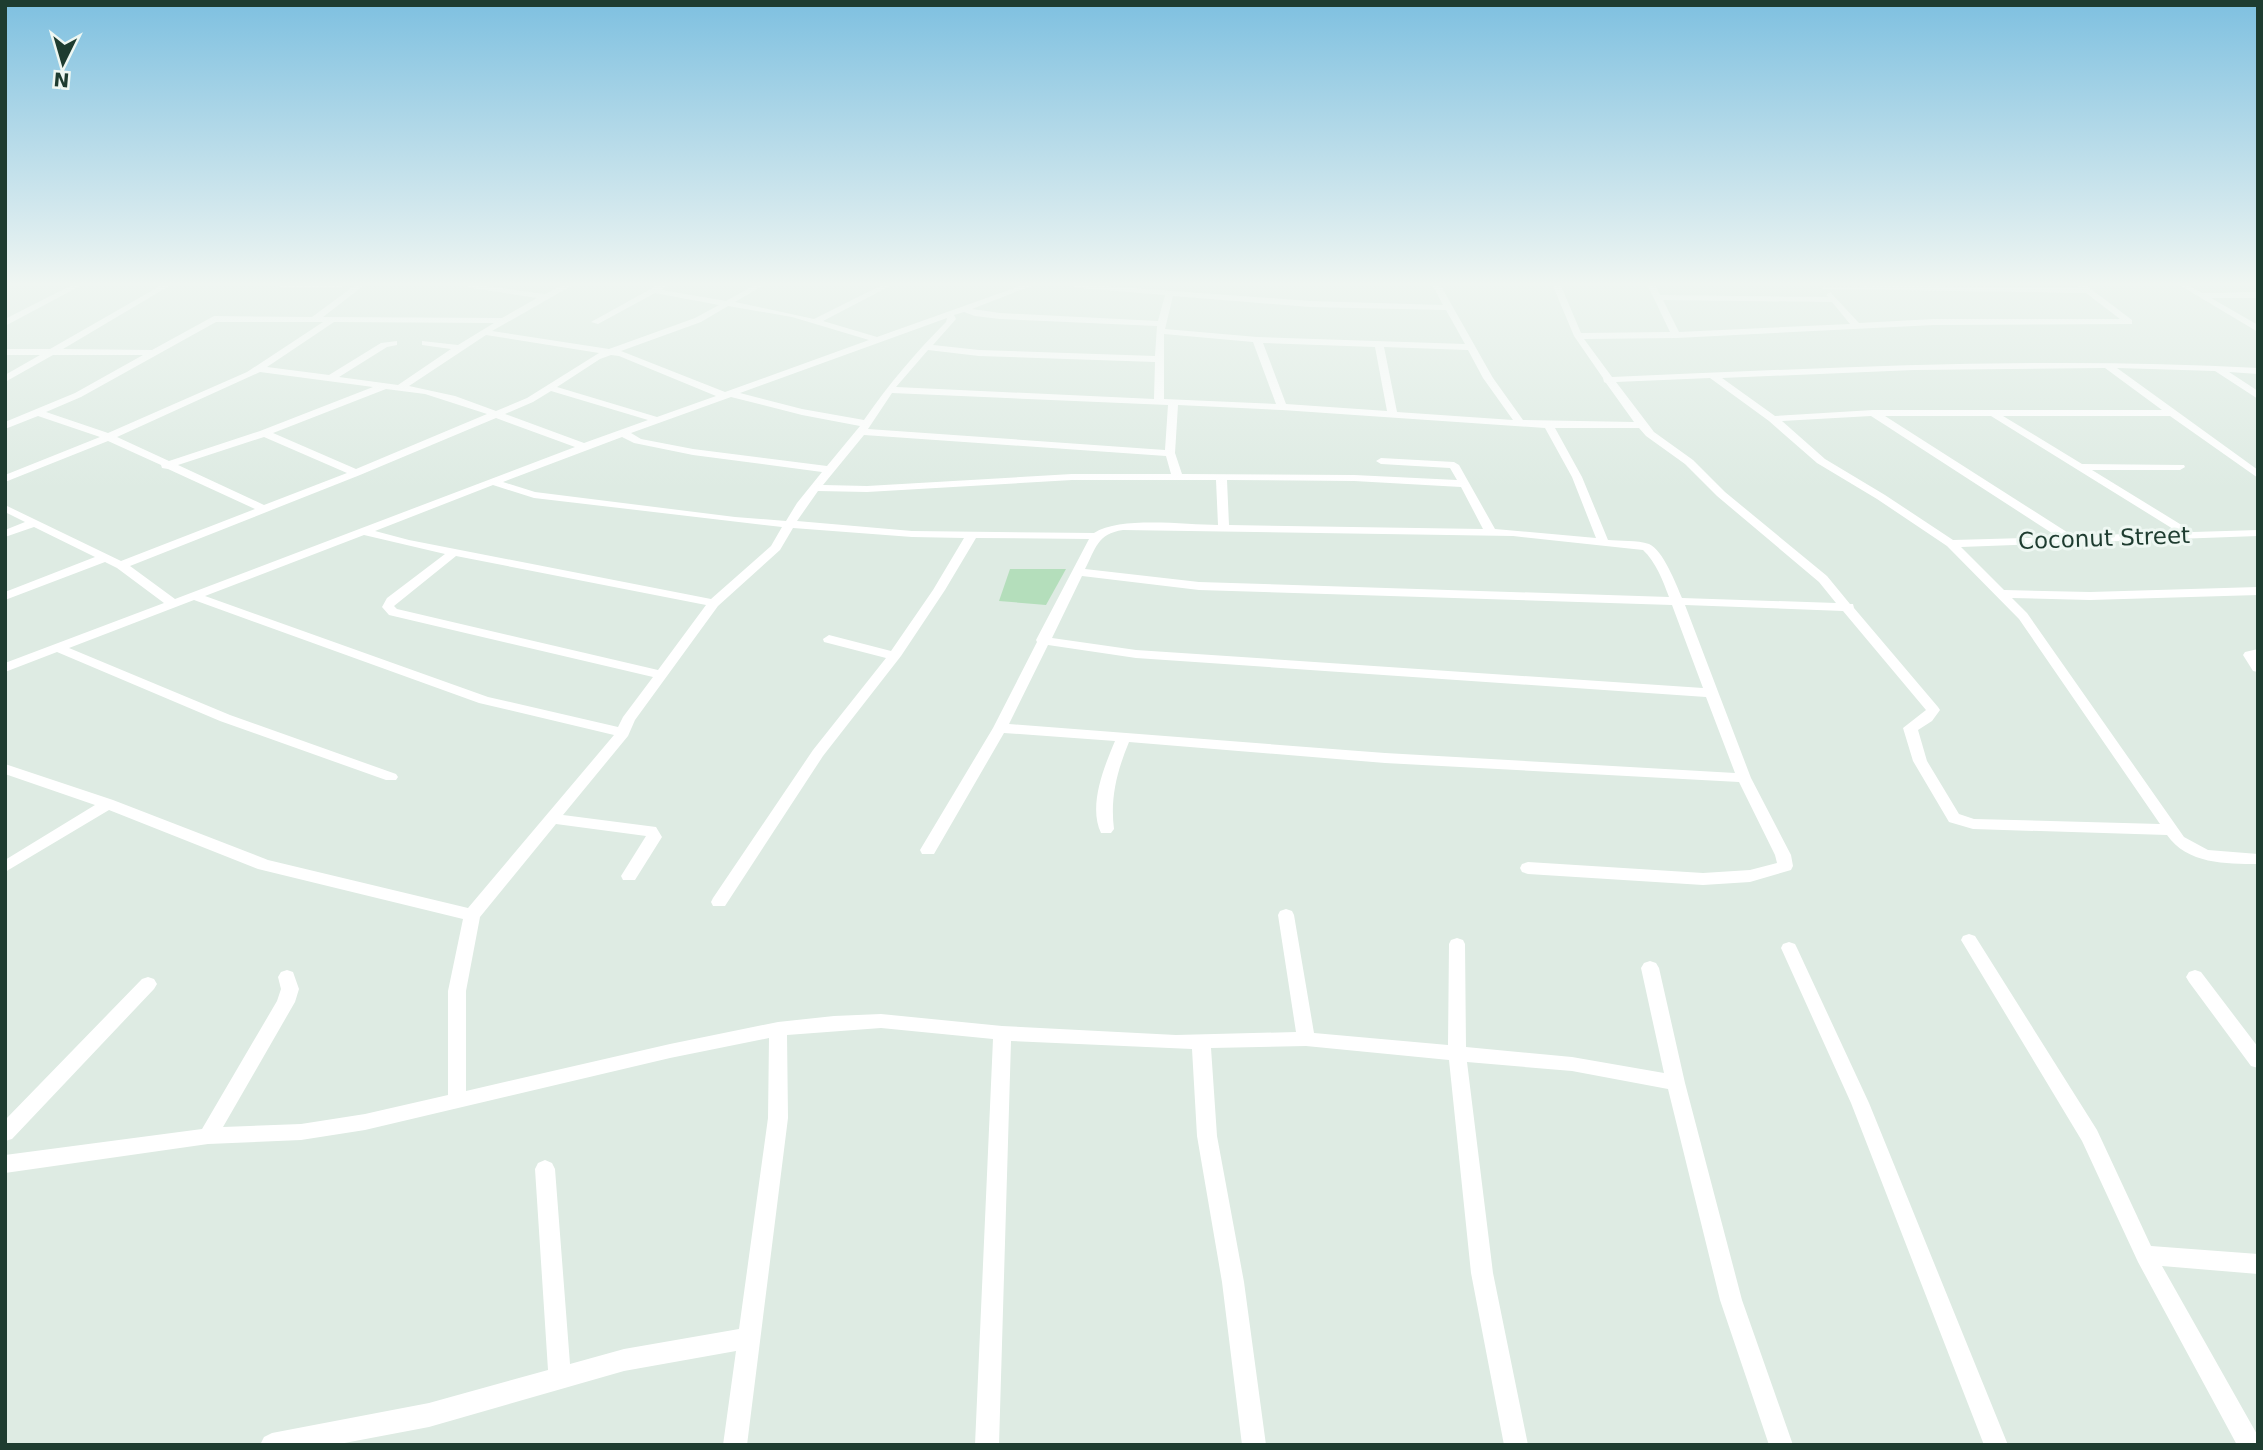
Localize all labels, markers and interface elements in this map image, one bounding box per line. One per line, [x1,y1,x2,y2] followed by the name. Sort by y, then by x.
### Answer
[28,28,98,98] north arrow
[53,68,70,92] text: N
[2017,522,2191,554] street label: Coconut Street

